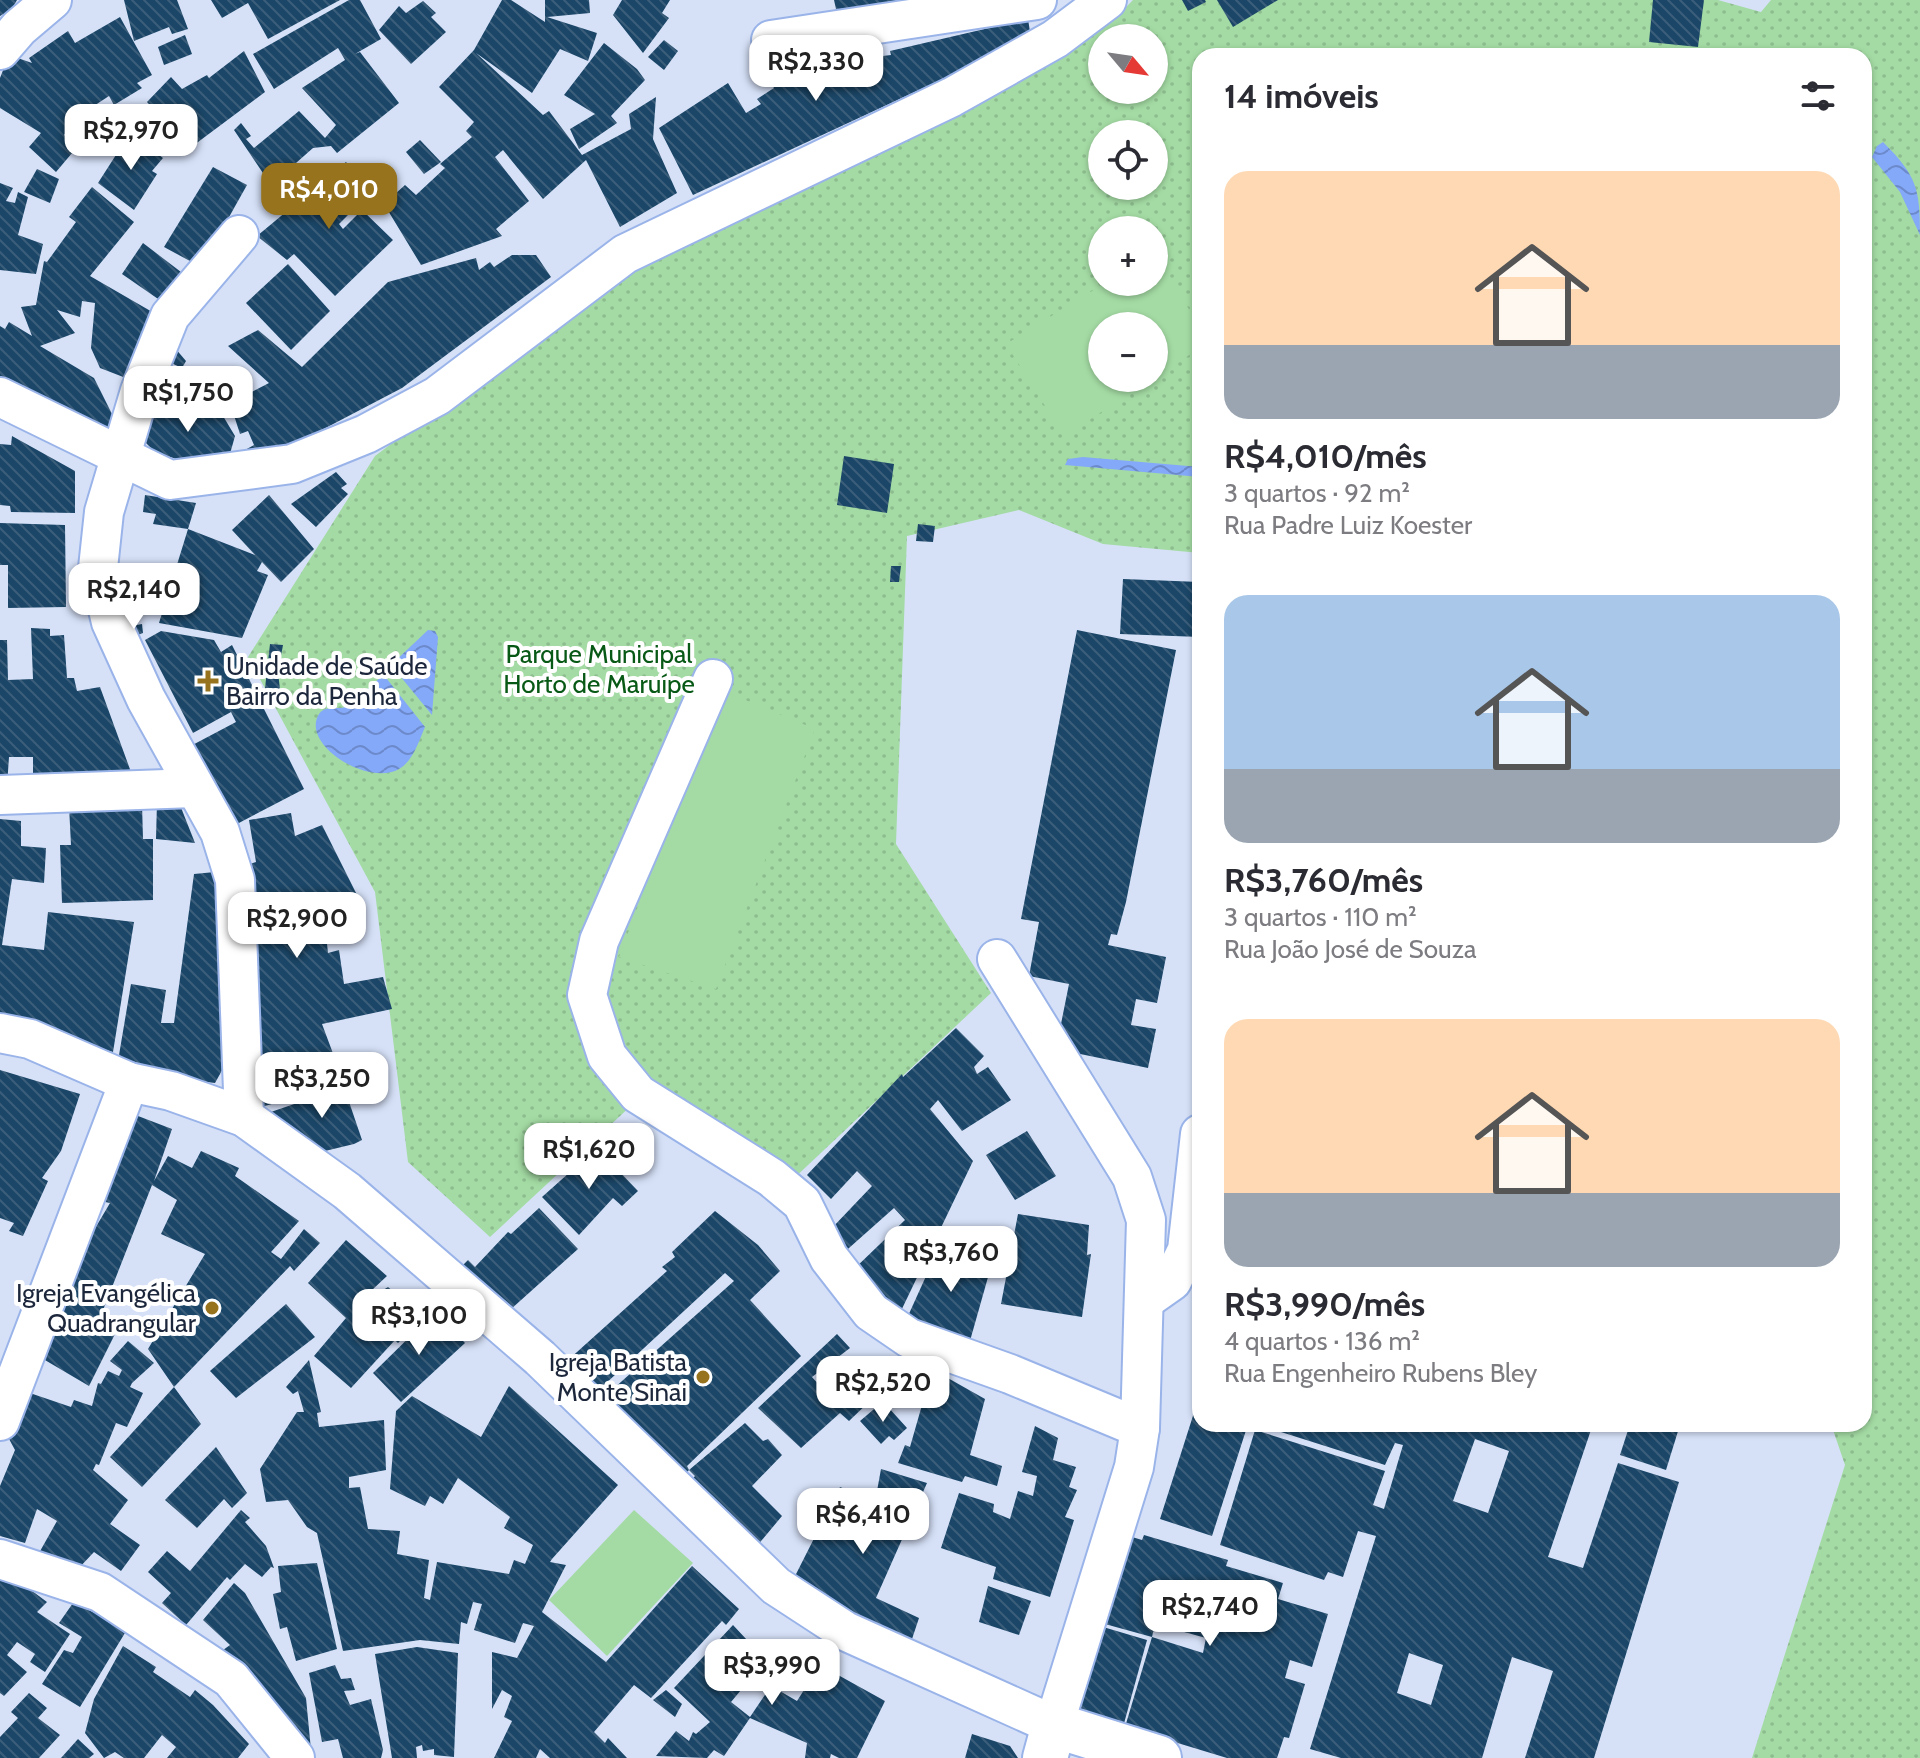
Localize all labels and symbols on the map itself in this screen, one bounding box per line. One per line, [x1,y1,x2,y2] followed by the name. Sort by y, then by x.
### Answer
[1088,24,1168,104] north arrow
[742,35,890,103] pin: R$2,330
[57,104,205,172] pin: R$2,970
[255,163,403,231] pin: R$4,010
[114,366,262,434] pin: R$1,750
[60,563,208,631] pin: R$2,140
[503,638,695,700] park label: Parque Municipal Horto de Maruípe
[226,650,428,712] place label: Unidade de Saúde Bairro da Penha
[197,670,219,692] marker: Unidade de Saúde Bairro da Penha
[223,892,371,960] pin: R$2,900
[248,1052,396,1120] pin: R$3,250
[515,1123,663,1191] pin: R$1,620
[877,1226,1025,1294] pin: R$3,760
[16,1277,197,1339] place label: Igreja Evangélica Quadrangular
[345,1289,493,1357] pin: R$3,100
[203,1299,221,1317] marker: Igreja Evangélica Quadrangular
[549,1346,688,1408] place label: Igreja Batista Monte Sinai
[809,1356,957,1424] pin: R$2,520
[694,1368,712,1386] marker: Igreja Batista Monte Sinai
[789,1488,937,1556] pin: R$6,410
[1136,1580,1284,1648] pin: R$2,740
[698,1639,846,1707] pin: R$3,990

